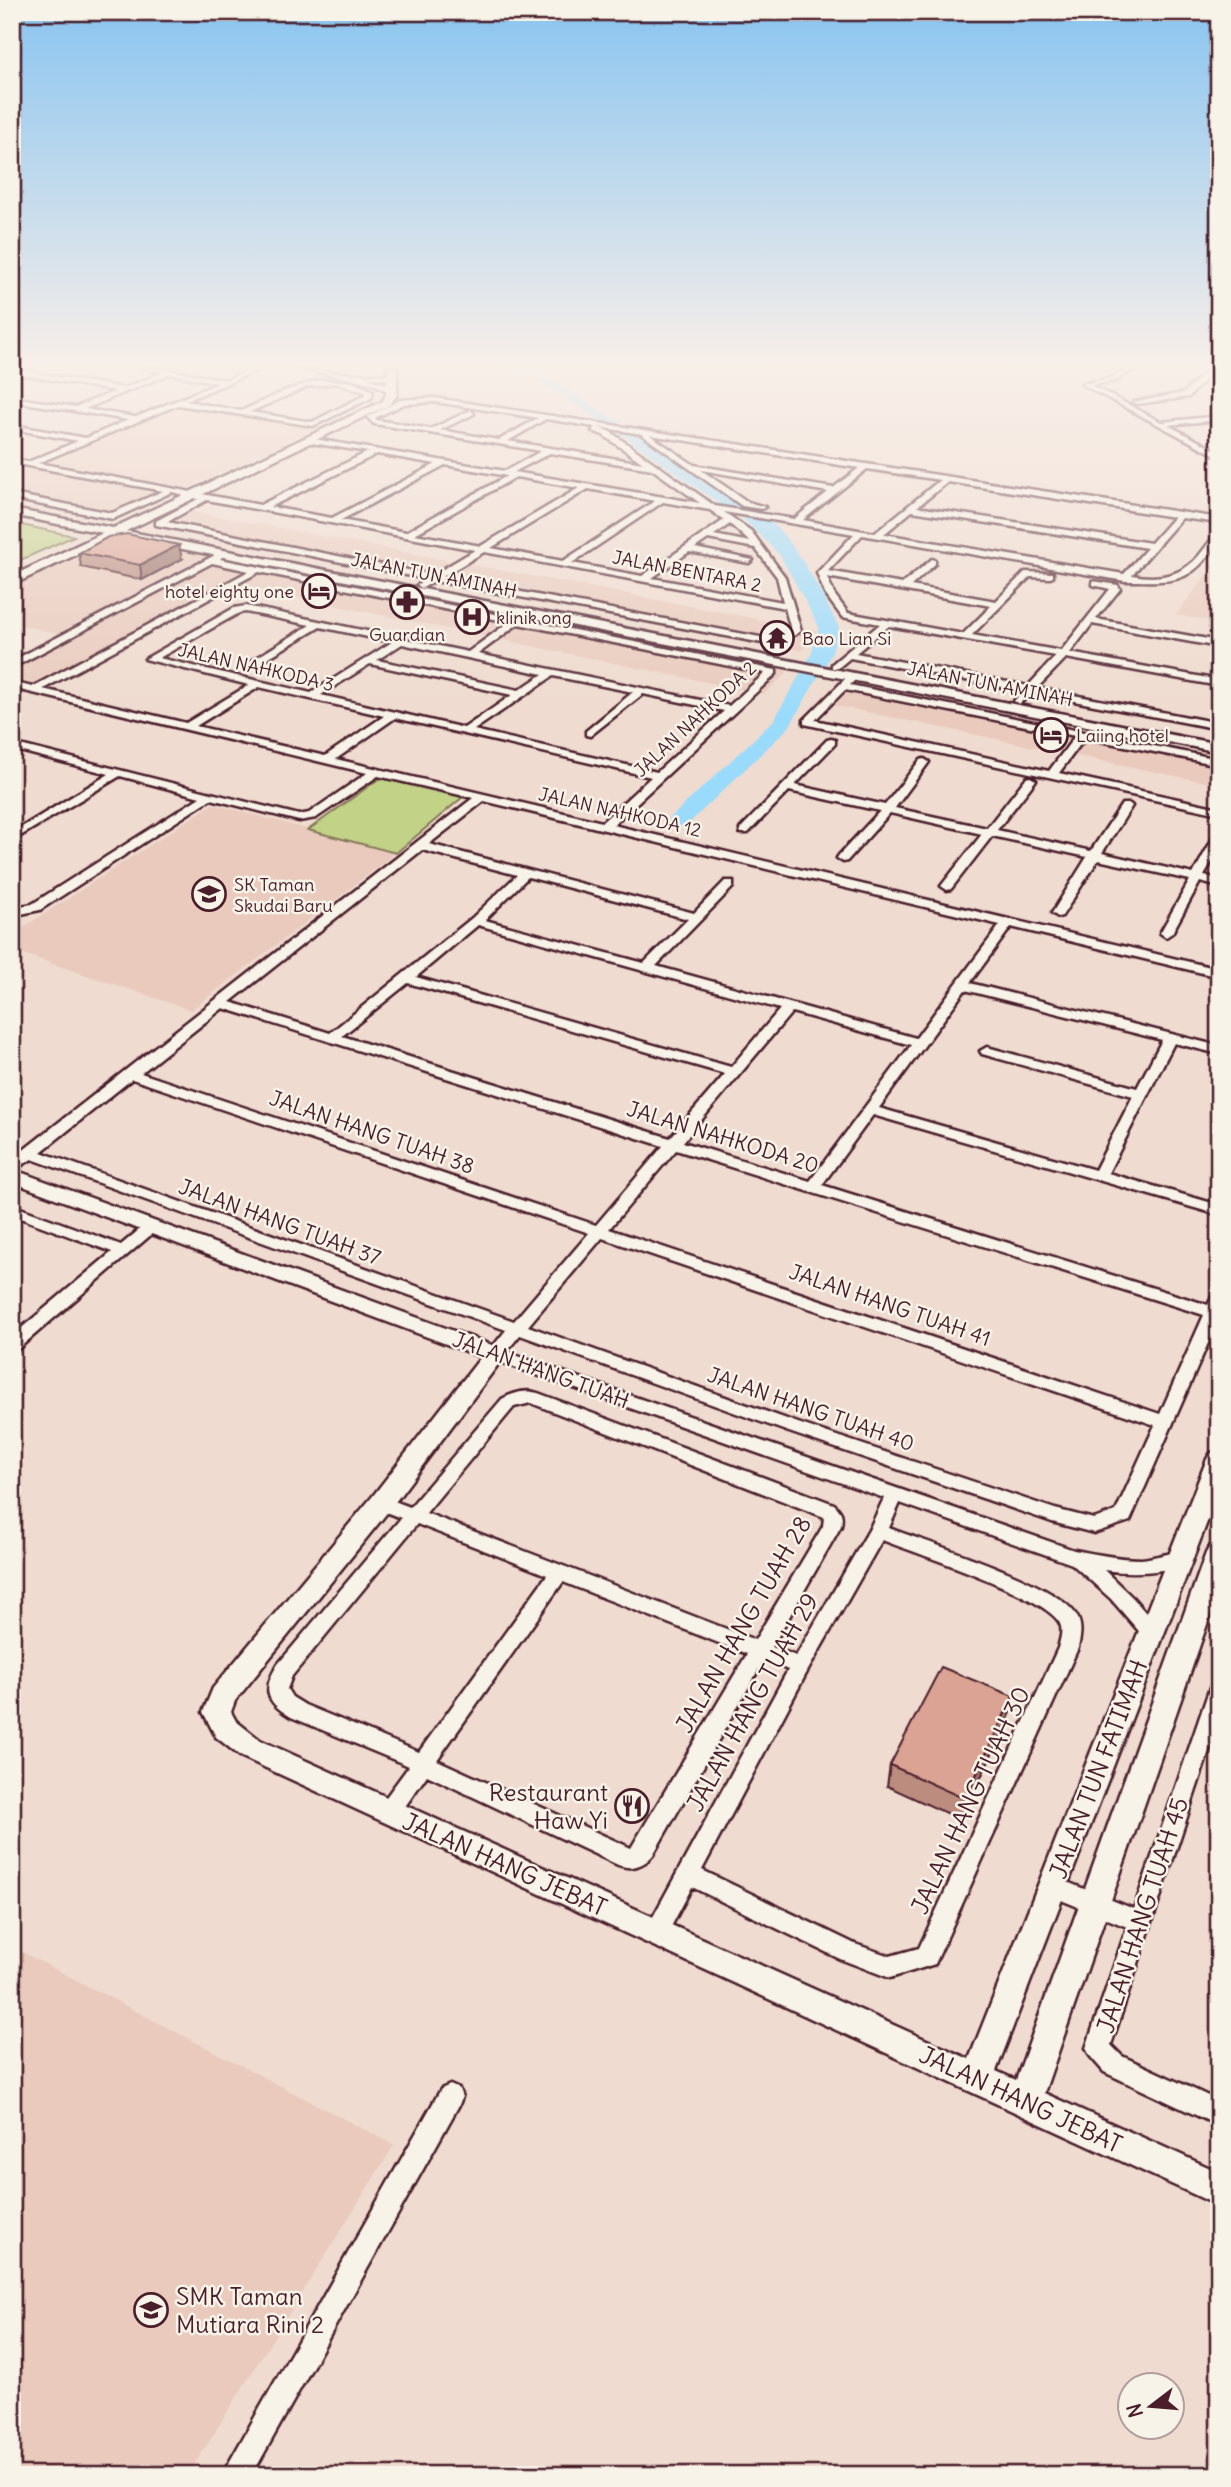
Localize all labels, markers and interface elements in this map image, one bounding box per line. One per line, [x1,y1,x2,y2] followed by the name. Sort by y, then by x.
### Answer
[611,545,763,597] street label: JALAN BENTARA 2
[349,548,519,602] street label: JALAN TUN AMINAH
[300,572,338,610] hotel icon: hotel eighty one
[165,580,294,603] place label: hotel eighty one
[388,583,426,621] pharmacy icon: Guardian
[453,598,491,636] hospital icon: klinik ong
[496,606,572,629] place label: klinik ong
[758,619,796,657] temple icon: Bao Lian Si
[369,623,445,646] place label: Guardian
[802,627,891,650] place label: Bao Lian Si
[176,638,336,696] street label: JALAN NAHKODA 3
[629,656,761,782] street label: JALAN NAHKODA 2
[905,657,1075,711] street label: JALAN TUN AMINAH
[1032,716,1070,754] hotel icon: Laiing hotel
[1076,724,1169,747] place label: Laiing hotel
[536,782,704,842] street label: JALAN NAHKODA 12
[234,873,333,917] place label: SK Taman Skudai Baru
[190,875,228,913] school or university icon: SK Taman Skudai Baru
[266,1084,478,1180] street label: JALAN HANG TUAH 38
[624,1095,822,1179] street label: JALAN NAHKODA 20
[175,1173,385,1271] street label: JALAN HANG TUAH 37
[786,1258,994,1352] street label: JALAN HANG TUAH 41
[449,1326,633,1414] street label: JALAN HANG TUAH
[704,1361,918,1457] street label: JALAN HANG TUAH 40
[669,1510,817,1738] street label: JALAN HANG TUAH 28
[679,1588,825,1816] street label: JALAN HANG TUAH 29
[1042,1655,1154,1883] street label: JALAN TUN FATIMAH
[904,1681,1036,1919] street label: JALAN HANG TUAH 30
[489,1777,608,1835] place label: Restaurant Haw Yi
[613,1787,651,1825] restaurant icon: Restaurant Haw Yi
[1090,1793,1194,2037] street label: JALAN HANG TUAH 45
[398,1806,612,1922] street label: JALAN HANG JEBAT
[915,2039,1127,2159] street label: JALAN HANG JEBAT
[176,2281,324,2339] place label: SMK Taman Mutiara Rini 2
[132,2291,170,2329] school or university icon: SMK Taman Mutiara Rini 2
[1116,2372,1186,2442] north arrow
[1121,2401,1148,2420] text: N

